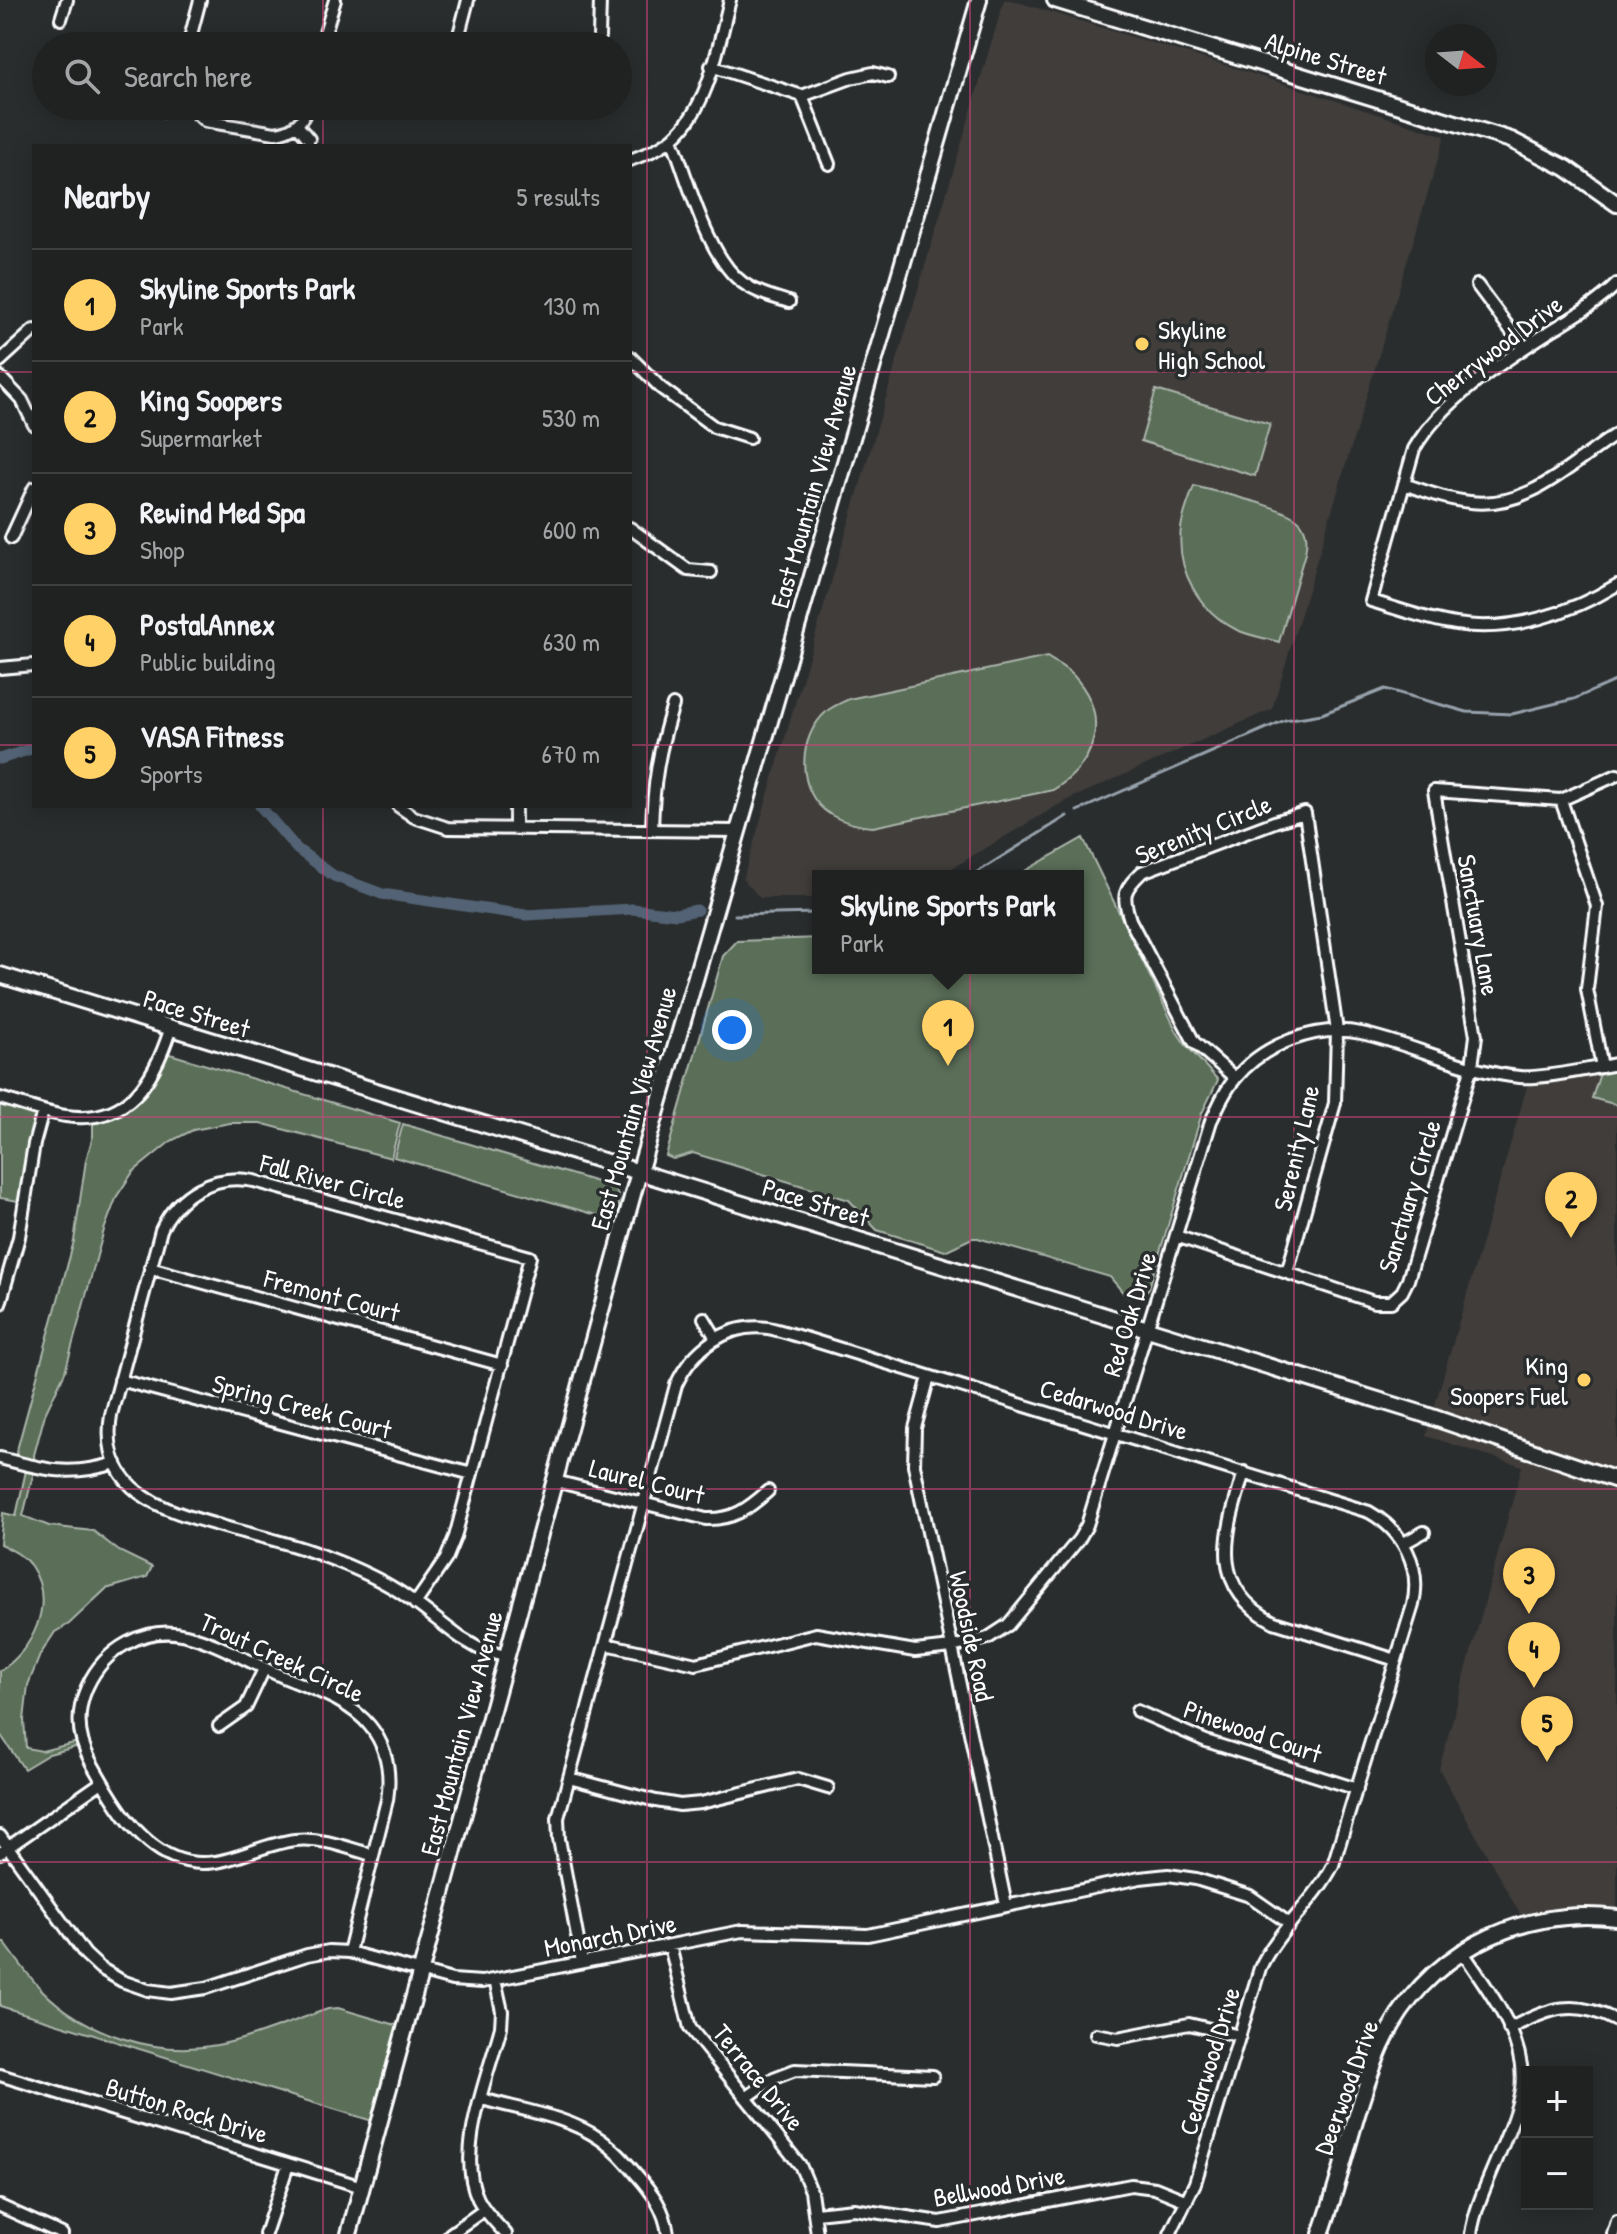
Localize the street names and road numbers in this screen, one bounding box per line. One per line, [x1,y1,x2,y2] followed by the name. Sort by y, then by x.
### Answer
[1261,23,1392,93] street label: Alpine Street
[1417,286,1569,414] street label: Cherrywood Drive
[761,360,865,612] street label: East Mountain View Avenue
[1130,786,1276,872] street label: Serenity Circle
[1449,852,1509,998] street label: Sanctuary Lane
[139,980,256,1046] street label: Pace Street
[581,982,685,1234] street label: East Mountain View Avenue
[1265,1082,1327,1214] street label: Serenity Lane
[1369,1115,1449,1277] street label: Sanctuary Circle
[256,1145,409,1217] street label: Fall River Circle
[758,1169,875,1235] street label: Pace Street
[1093,1247,1165,1381] street label: Red Oak Drive
[259,1260,405,1330] street label: Fremont Court
[209,1365,396,1447] street label: Spring Creek Court
[1036,1370,1192,1448] street label: Cedarwood Drive
[586,1450,709,1512] street label: Laurel Court
[941,1568,1003,1704] street label: Woodside Road
[194,1604,370,1710] street label: Trout Creek Circle
[411,1607,511,1859] street label: East Mountain View Avenue
[1179,1691,1328,1771] street label: Pinewood Court
[541,1905,679,1965] street label: Monarch Drive
[1170,1983,1248,2139] street label: Cedarwood Drive
[1305,2015,1387,2159] street label: Deerwood Drive
[705,2016,813,2138] street label: Terrace Drive
[102,2069,272,2151] street label: Button Rock Drive
[931,2157,1067,2215] street label: Bellwood Drive

